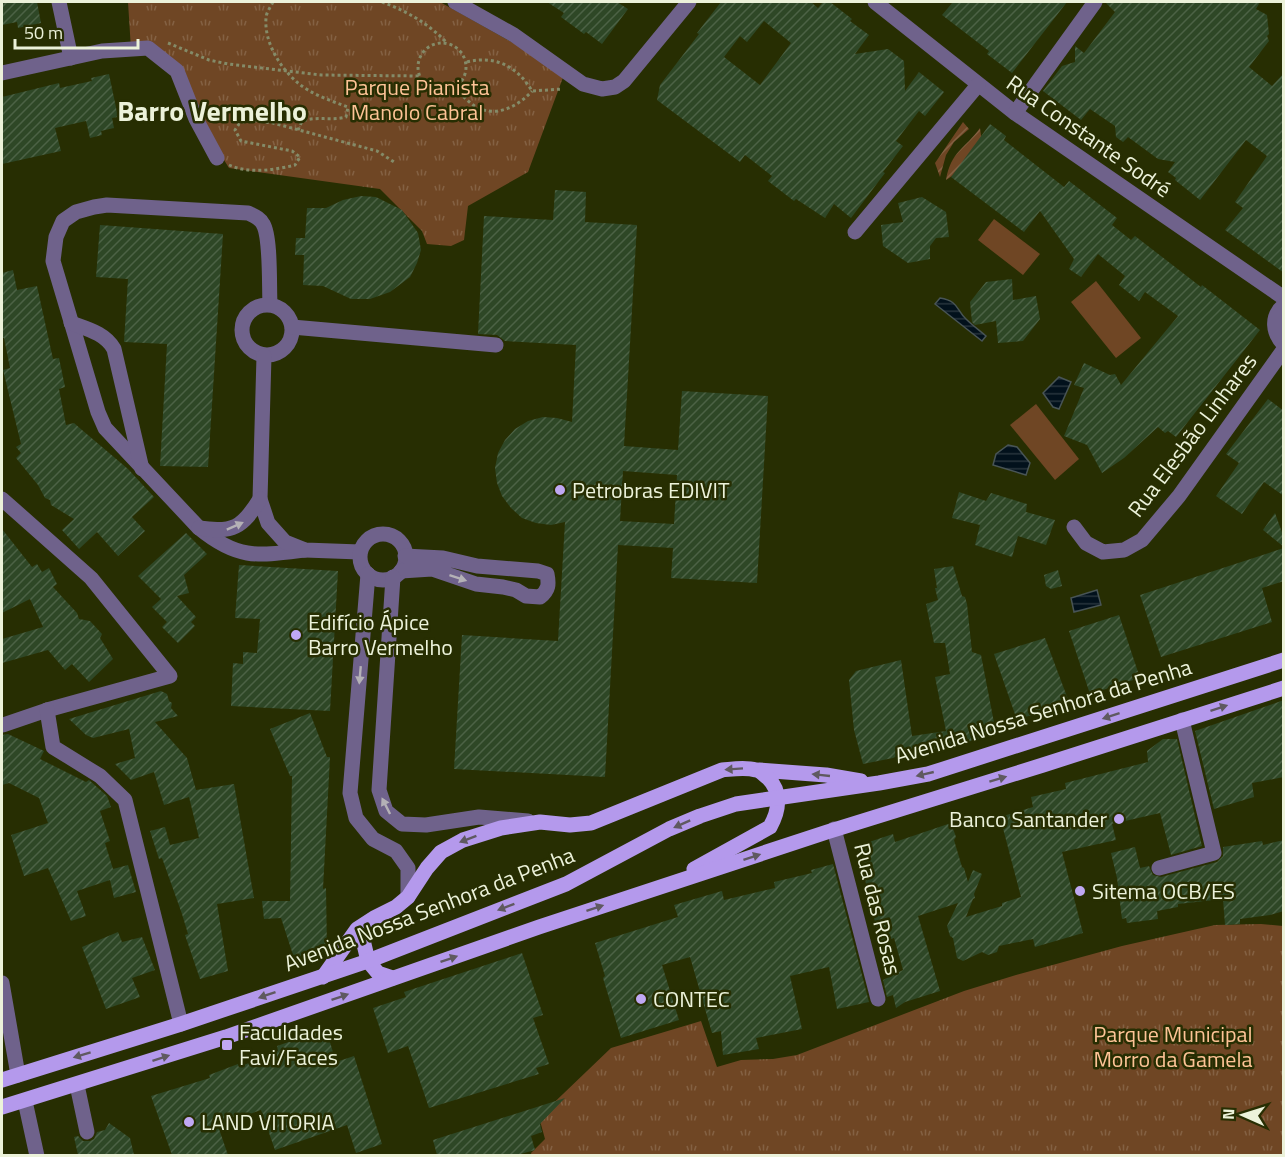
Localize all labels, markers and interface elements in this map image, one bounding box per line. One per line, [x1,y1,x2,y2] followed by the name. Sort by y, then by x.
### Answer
[15,12,138,50] scale bar
[24,19,63,46] text: 50 m
[1000,66,1178,206] street label: Rua Constante Sodré
[345,70,489,129] park label: Parque Pianista Manolo Cabral
[117,89,307,132] district label: Barro Vermelho
[1119,346,1265,524] street label: Rua Elesbão Linhares
[572,473,730,507] place label: Petrobras EDIVIT
[553,483,567,497] marker: Petrobras EDIVIT
[227,521,244,530] one-way arrow
[449,573,467,583] one-way arrow
[308,605,453,664] place label: Edifício Ápice Barro Vermelho
[289,628,303,642] marker: Edifício Ápice Barro Vermelho
[890,650,1196,772] street label: Avenida Nossa Senhora da Penha
[355,665,364,684] one-way arrow
[1210,703,1228,713] one-way arrow
[1102,712,1120,721] one-way arrow
[725,764,744,774] one-way arrow
[812,770,831,780] one-way arrow
[915,770,934,780] one-way arrow
[989,774,1007,783] one-way arrow
[381,797,391,814] one-way arrow
[949,802,1107,836] place label: Banco Santander
[1112,812,1126,826] marker: Banco Santander
[673,819,691,829] one-way arrow
[459,835,477,845] one-way arrow
[279,838,579,980] street label: Avenida Nossa Senhora da Penha
[845,839,911,979] street label: Rua das Rosas
[743,851,761,861] one-way arrow
[1092,874,1235,908] place label: Sitema OCB/ES
[1073,884,1087,898] marker: Sitema OCB/ES
[497,903,515,912] one-way arrow
[586,903,604,913] one-way arrow
[440,953,458,963] one-way arrow
[653,982,730,1016] place label: CONTEC
[258,991,276,1001] one-way arrow
[332,991,350,1001] one-way arrow
[634,992,648,1006] marker: CONTEC
[239,1015,343,1074] place label: Faculdades Favi/Faces
[1093,1017,1253,1076] park label: Parque Municipal Morro da Gamela
[220,1038,234,1052] marker: Faculdades Favi/Faces
[73,1051,91,1060] one-way arrow
[152,1053,170,1062] one-way arrow
[1213,1085,1273,1145] north arrow
[201,1105,335,1139] place label: LAND VITORIA
[1216,1108,1240,1120] text: N
[182,1115,196,1129] marker: LAND VITORIA

